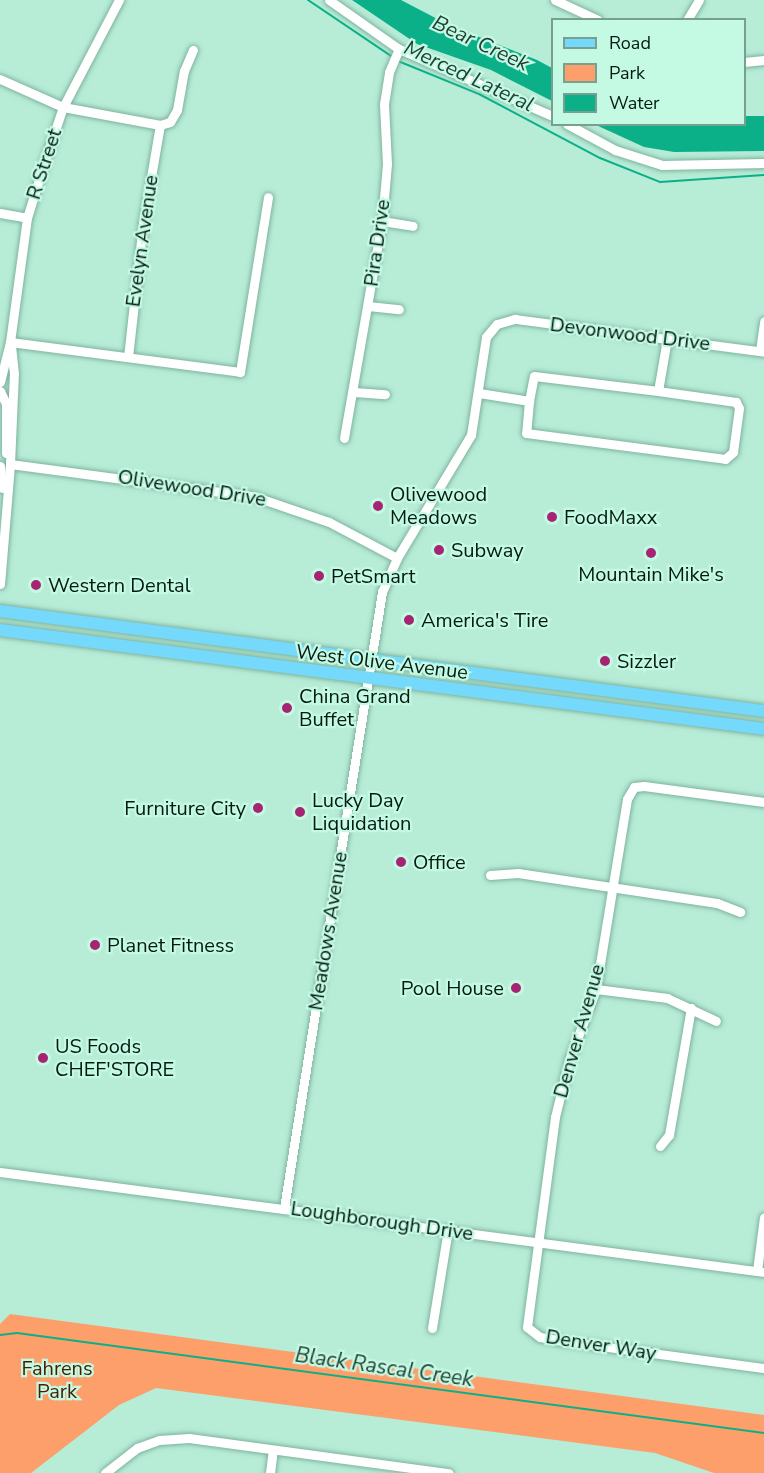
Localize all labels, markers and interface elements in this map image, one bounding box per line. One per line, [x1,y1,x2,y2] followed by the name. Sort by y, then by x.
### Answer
[429,10,533,76] water label: Bear Creek
[551,18,746,126] legend
[609,31,651,55] text: Road
[400,35,538,117] water label: Merced Lateral
[609,61,645,85] text: Park
[609,91,660,115] text: Water
[21,126,67,202] street label: R Street
[121,174,163,308] street label: Evelyn Avenue
[359,198,395,288] street label: Pira Drive
[549,312,711,356] street label: Devonwood Drive
[116,464,268,512] street label: Olivewood Drive
[390,482,487,529] place label: Olivewood Meadows
[371,499,385,513] marker: Olivewood Meadows
[564,505,657,529] place label: FoodMaxx
[545,510,559,524] marker: FoodMaxx
[451,538,523,562] place label: Subway
[432,543,446,557] marker: Subway
[644,546,658,560] marker: Mountain Mike's
[578,562,724,586] place label: Mountain Mike's
[331,564,416,588] place label: PetSmart
[312,569,326,583] marker: PetSmart
[48,573,191,597] place label: Western Dental
[29,578,43,592] marker: Western Dental
[421,608,548,632] place label: America's Tire
[402,613,416,627] marker: America's Tire
[295,640,469,684] street label: West Olive Avenue
[617,649,676,673] place label: Sizzler
[598,654,612,668] marker: Sizzler
[299,684,411,731] place label: China Grand Buffet
[280,701,294,715] marker: China Grand Buffet
[312,789,411,836] place label: Lucky Day Liquidation
[124,796,246,820] place label: Furniture City
[251,801,265,815] marker: Furniture City
[293,805,307,819] marker: Lucky Day Liquidation
[304,850,352,1012] street label: Meadows Avenue
[413,850,466,874] place label: Office
[394,855,408,869] marker: Office
[107,933,234,957] place label: Planet Fitness
[88,938,102,952] marker: Planet Fitness
[548,961,610,1101] street label: Denver Avenue
[401,976,504,1000] place label: Pool House
[509,981,523,995] marker: Pool House
[55,1034,174,1081] place label: US Foods CHEF'STORE
[36,1051,50,1065] marker: US Foods CHEF'STORE
[289,1196,475,1246] street label: Loughborough Drive
[544,1324,658,1366] street label: Denver Way
[294,1342,474,1392] water label: Black Rascal Creek
[21,1356,93,1403] park label: Fahrens Park

